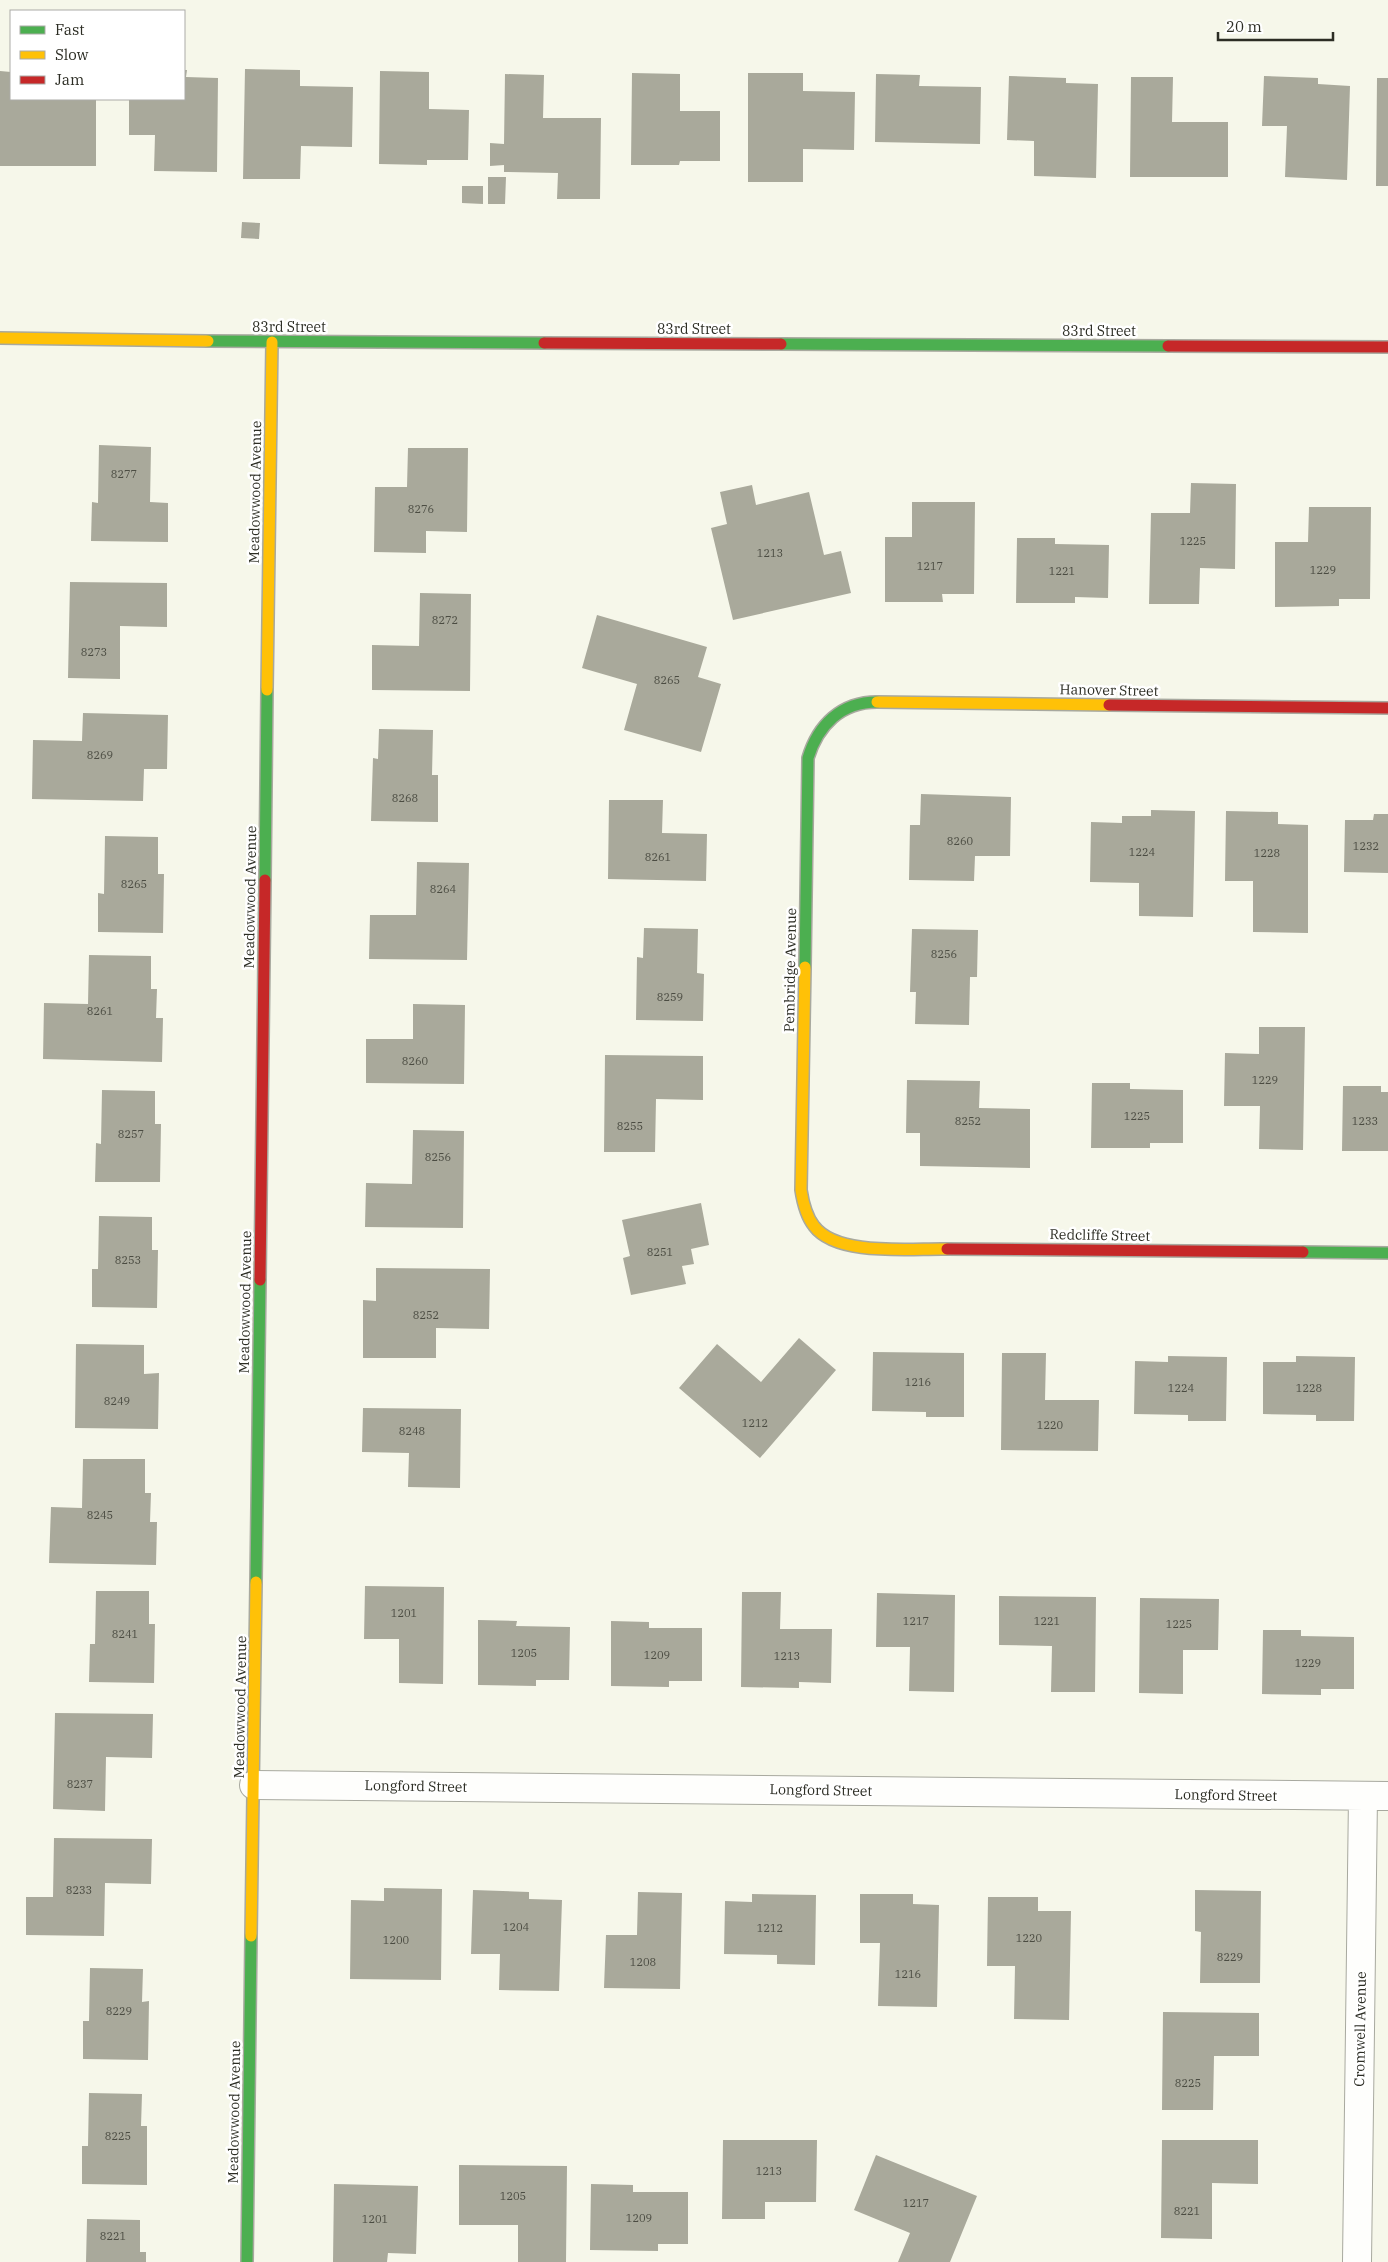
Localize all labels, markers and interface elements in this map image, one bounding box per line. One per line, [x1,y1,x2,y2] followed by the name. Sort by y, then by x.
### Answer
[10,10,185,100] legend
[1218,10,1333,42] scale bar
[1226,17,1262,36] text: 20 m
[55,20,85,39] text: Fast
[55,45,89,64] text: Slow
[55,70,84,89] text: Jam
[252,318,326,336] street label: 83rd Street
[657,320,731,338] street label: 83rd Street
[1062,322,1136,340] street label: 83rd Street
[245,420,265,564] street label: Meadowwood Avenue
[111,467,137,481] house number: 8277
[408,502,434,516] house number: 8276
[1180,534,1206,548] house number: 1225
[757,546,783,560] house number: 1213
[917,559,943,573] house number: 1217
[1310,563,1336,577] house number: 1229
[1049,564,1075,578] house number: 1221
[432,613,458,627] house number: 8272
[81,645,107,659] house number: 8273
[654,673,680,687] house number: 8265
[1059,680,1159,700] street label: Hanover Street
[87,748,113,762] house number: 8269
[392,791,418,805] house number: 8268
[240,825,260,969] street label: Meadowwood Avenue
[947,834,974,848] house number: 8260
[1353,839,1379,853] house number: 1232
[1129,845,1156,859] house number: 1224
[1254,846,1280,860] house number: 1228
[645,850,671,864] house number: 8261
[121,877,147,891] house number: 8265
[430,882,457,896] house number: 8264
[780,908,800,1032] street label: Pembridge Avenue
[931,947,957,961] house number: 8256
[657,990,683,1004] house number: 8259
[87,1004,113,1018] house number: 8261
[402,1054,429,1068] house number: 8260
[1252,1073,1278,1087] house number: 1229
[1124,1109,1150,1123] house number: 1225
[955,1114,981,1128] house number: 8252
[1352,1114,1378,1128] house number: 1233
[617,1119,643,1133] house number: 8255
[118,1127,144,1141] house number: 8257
[425,1150,451,1164] house number: 8256
[1049,1225,1151,1245] street label: Redcliffe Street
[235,1230,255,1374] street label: Meadowwood Avenue
[647,1245,673,1259] house number: 8251
[115,1253,141,1267] house number: 8253
[413,1308,439,1322] house number: 8252
[905,1375,931,1389] house number: 1216
[1168,1381,1195,1395] house number: 1224
[1296,1381,1322,1395] house number: 1228
[104,1394,130,1408] house number: 8249
[742,1416,768,1430] house number: 1212
[1037,1418,1064,1432] house number: 1220
[399,1424,425,1438] house number: 8248
[87,1508,113,1522] house number: 8245
[391,1606,417,1620] house number: 1201
[903,1614,929,1628] house number: 1217
[1034,1614,1060,1628] house number: 1221
[1166,1617,1192,1631] house number: 1225
[112,1627,138,1641] house number: 8241
[230,1635,250,1779] street label: Meadowwood Avenue
[511,1646,537,1660] house number: 1205
[644,1648,670,1662] house number: 1209
[774,1649,800,1663] house number: 1213
[1295,1656,1321,1670] house number: 1229
[365,1776,468,1796] street label: Longford Street
[67,1777,93,1791] house number: 8237
[770,1780,873,1800] street label: Longford Street
[1175,1785,1278,1805] street label: Longford Street
[66,1883,92,1897] house number: 8233
[503,1920,530,1934] house number: 1204
[757,1921,783,1935] house number: 1212
[1016,1931,1043,1945] house number: 1220
[383,1933,410,1947] house number: 1200
[1217,1950,1243,1964] house number: 8229
[630,1955,656,1969] house number: 1208
[895,1967,921,1981] house number: 1216
[1350,1971,1370,2087] street label: Cromwell Avenue
[106,2004,132,2018] house number: 8229
[224,2040,244,2184] street label: Meadowwood Avenue
[1175,2076,1201,2090] house number: 8225
[105,2129,131,2143] house number: 8225
[756,2164,782,2178] house number: 1213
[500,2189,526,2203] house number: 1205
[903,2196,929,2210] house number: 1217
[1174,2204,1200,2218] house number: 8221
[626,2211,652,2225] house number: 1209
[362,2212,388,2226] house number: 1201
[100,2229,126,2243] house number: 8221

